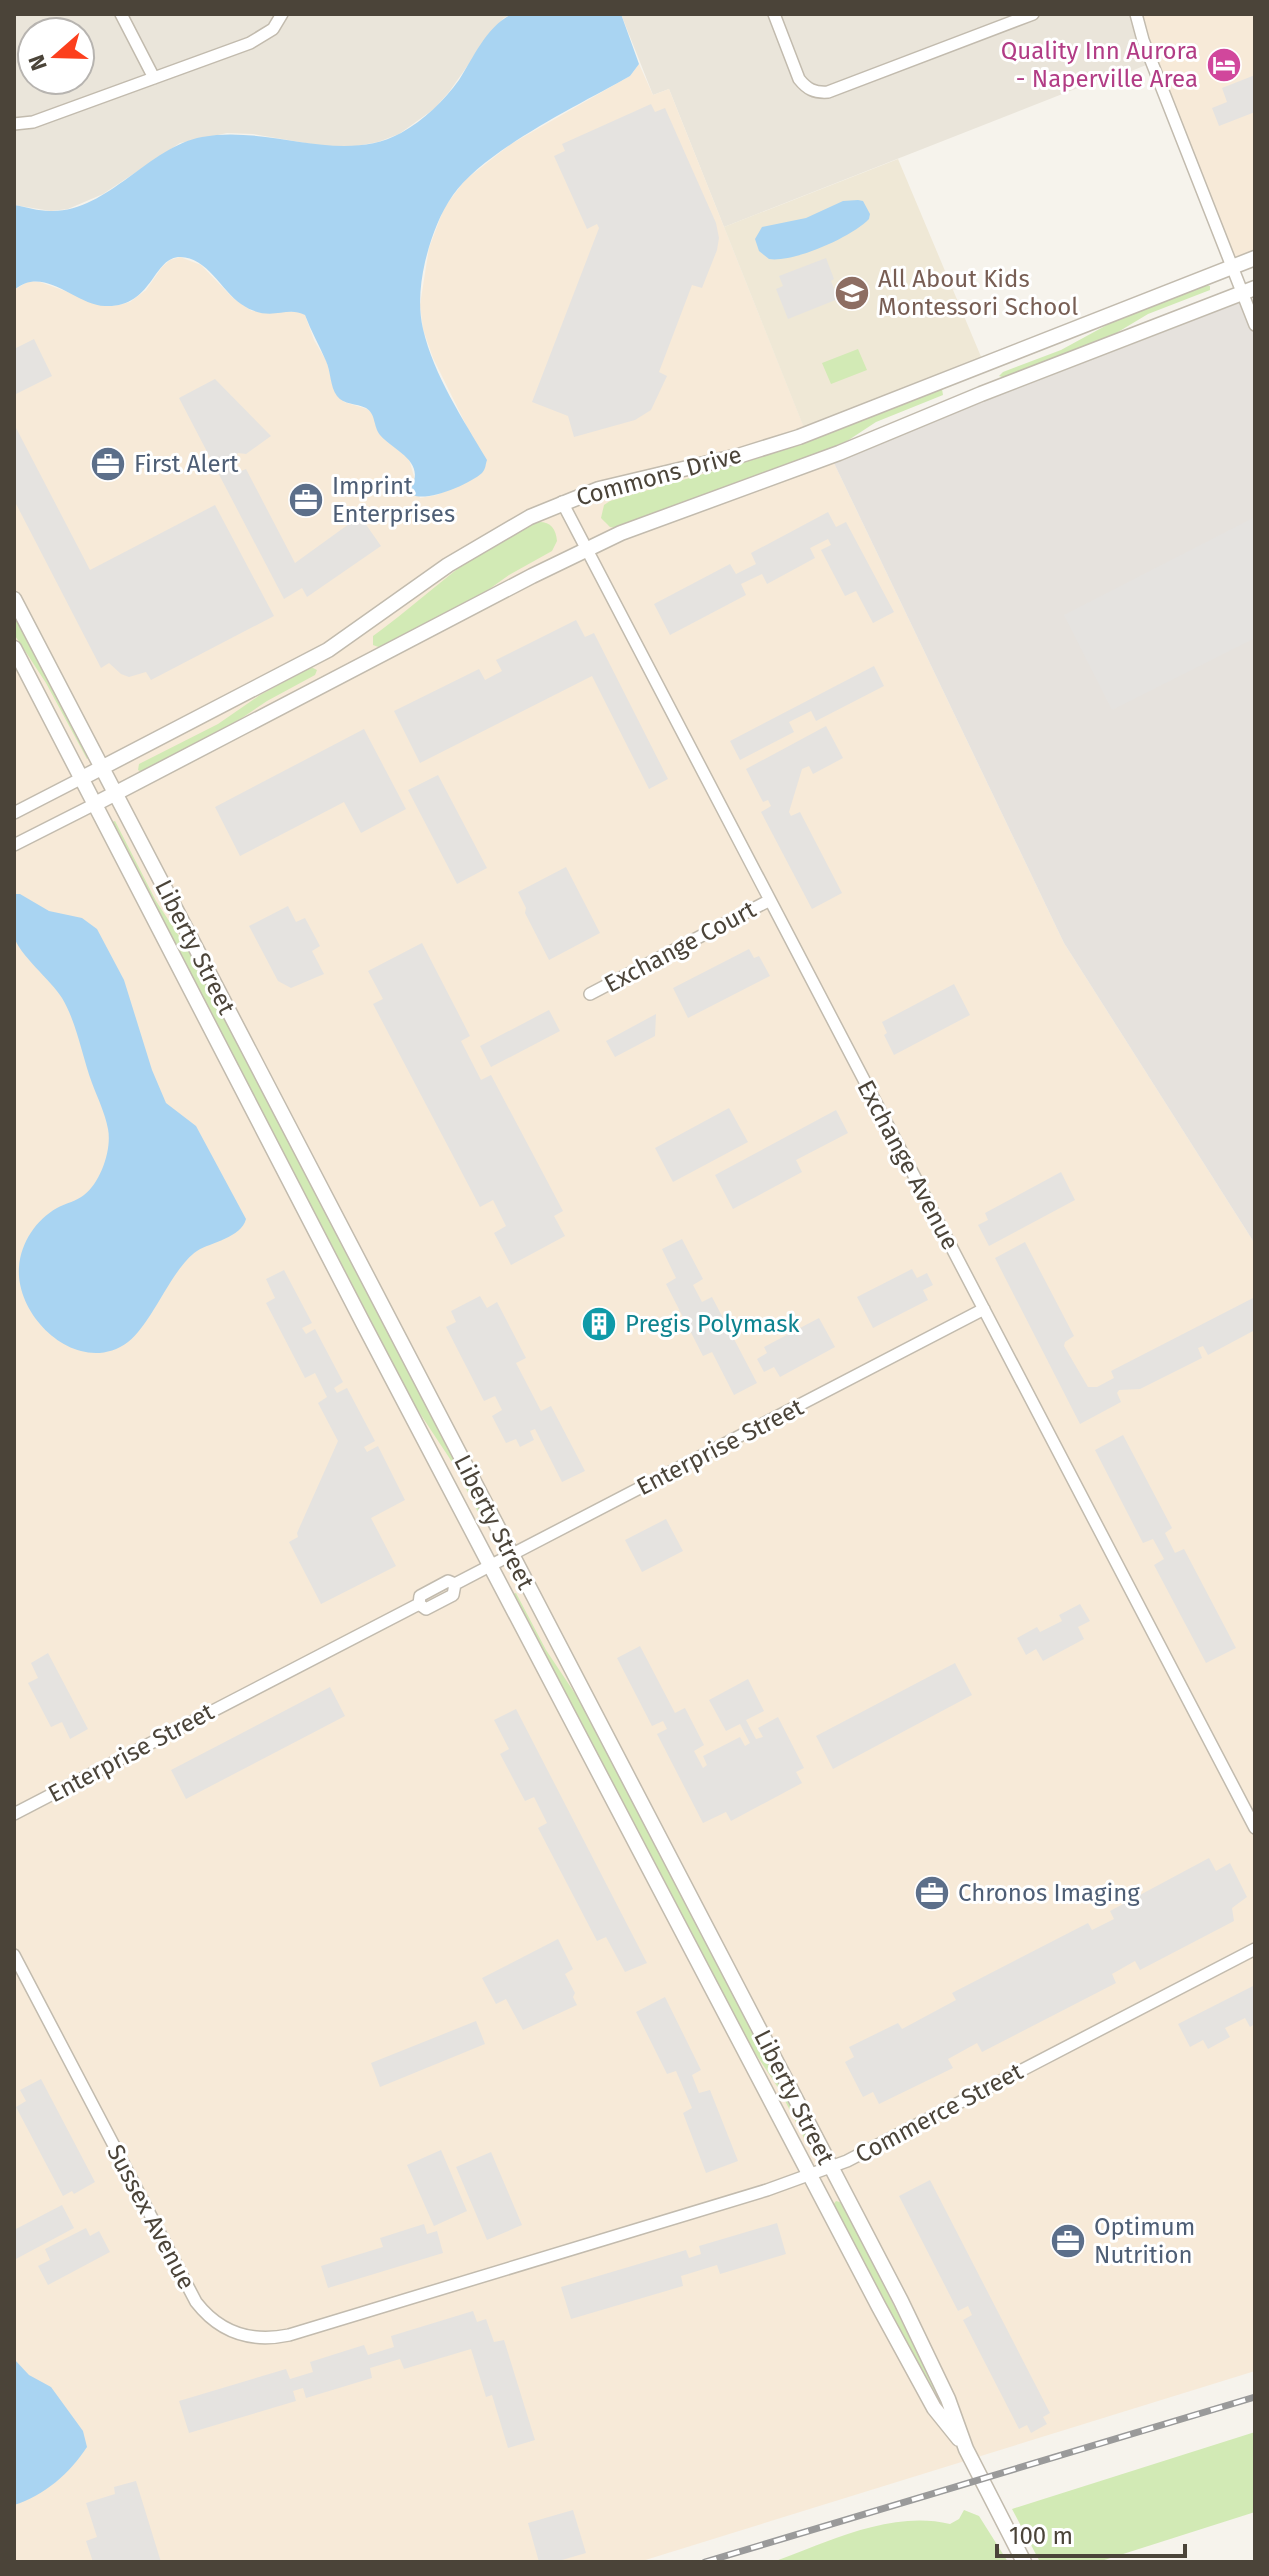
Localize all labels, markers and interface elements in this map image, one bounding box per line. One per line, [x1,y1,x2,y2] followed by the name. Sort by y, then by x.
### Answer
[16,16,96,96] north arrow
[1001,37,1198,93] place label: Quality Inn Aurora - Naperville Area
[1205,46,1243,84] hotel icon: Quality Inn Aurora - Naperville Area
[22,51,53,74] text: N
[878,265,1078,321] place label: All About Kids Montessori School
[833,274,871,312] school or university icon: All About Kids Montessori School
[573,440,745,512] street label: Commons Drive
[89,445,127,483] office icon: First Alert
[134,450,239,478] place label: First Alert
[332,472,455,528] place label: Imprint Enterprises
[287,481,325,519] office icon: Imprint Enterprises
[149,875,241,1019] street label: Liberty Street
[600,895,761,999] street label: Exchange Court
[851,1075,965,1255] street label: Exchange Avenue
[580,1305,618,1343] building icon: Pregis Polymask
[625,1310,800,1338] place label: Pregis Polymask
[632,1393,808,1501] street label: Enterprise Street
[448,1450,540,1594] street label: Liberty Street
[43,1697,219,1808] street label: Enterprise Street
[913,1874,951,1912] office icon: Chronos Imaging
[958,1879,1140,1907] place label: Chronos Imaging
[748,2025,840,2169] street label: Liberty Street
[851,2057,1028,2169] street label: Commerce Street
[101,2140,201,2294] street label: Sussex Avenue
[1094,2213,1195,2269] place label: Optimum Nutrition
[1049,2222,1087,2260] office icon: Optimum Nutrition
[997,2508,1185,2558] scale bar
[1009,2522,1073,2550] text: 100 m

